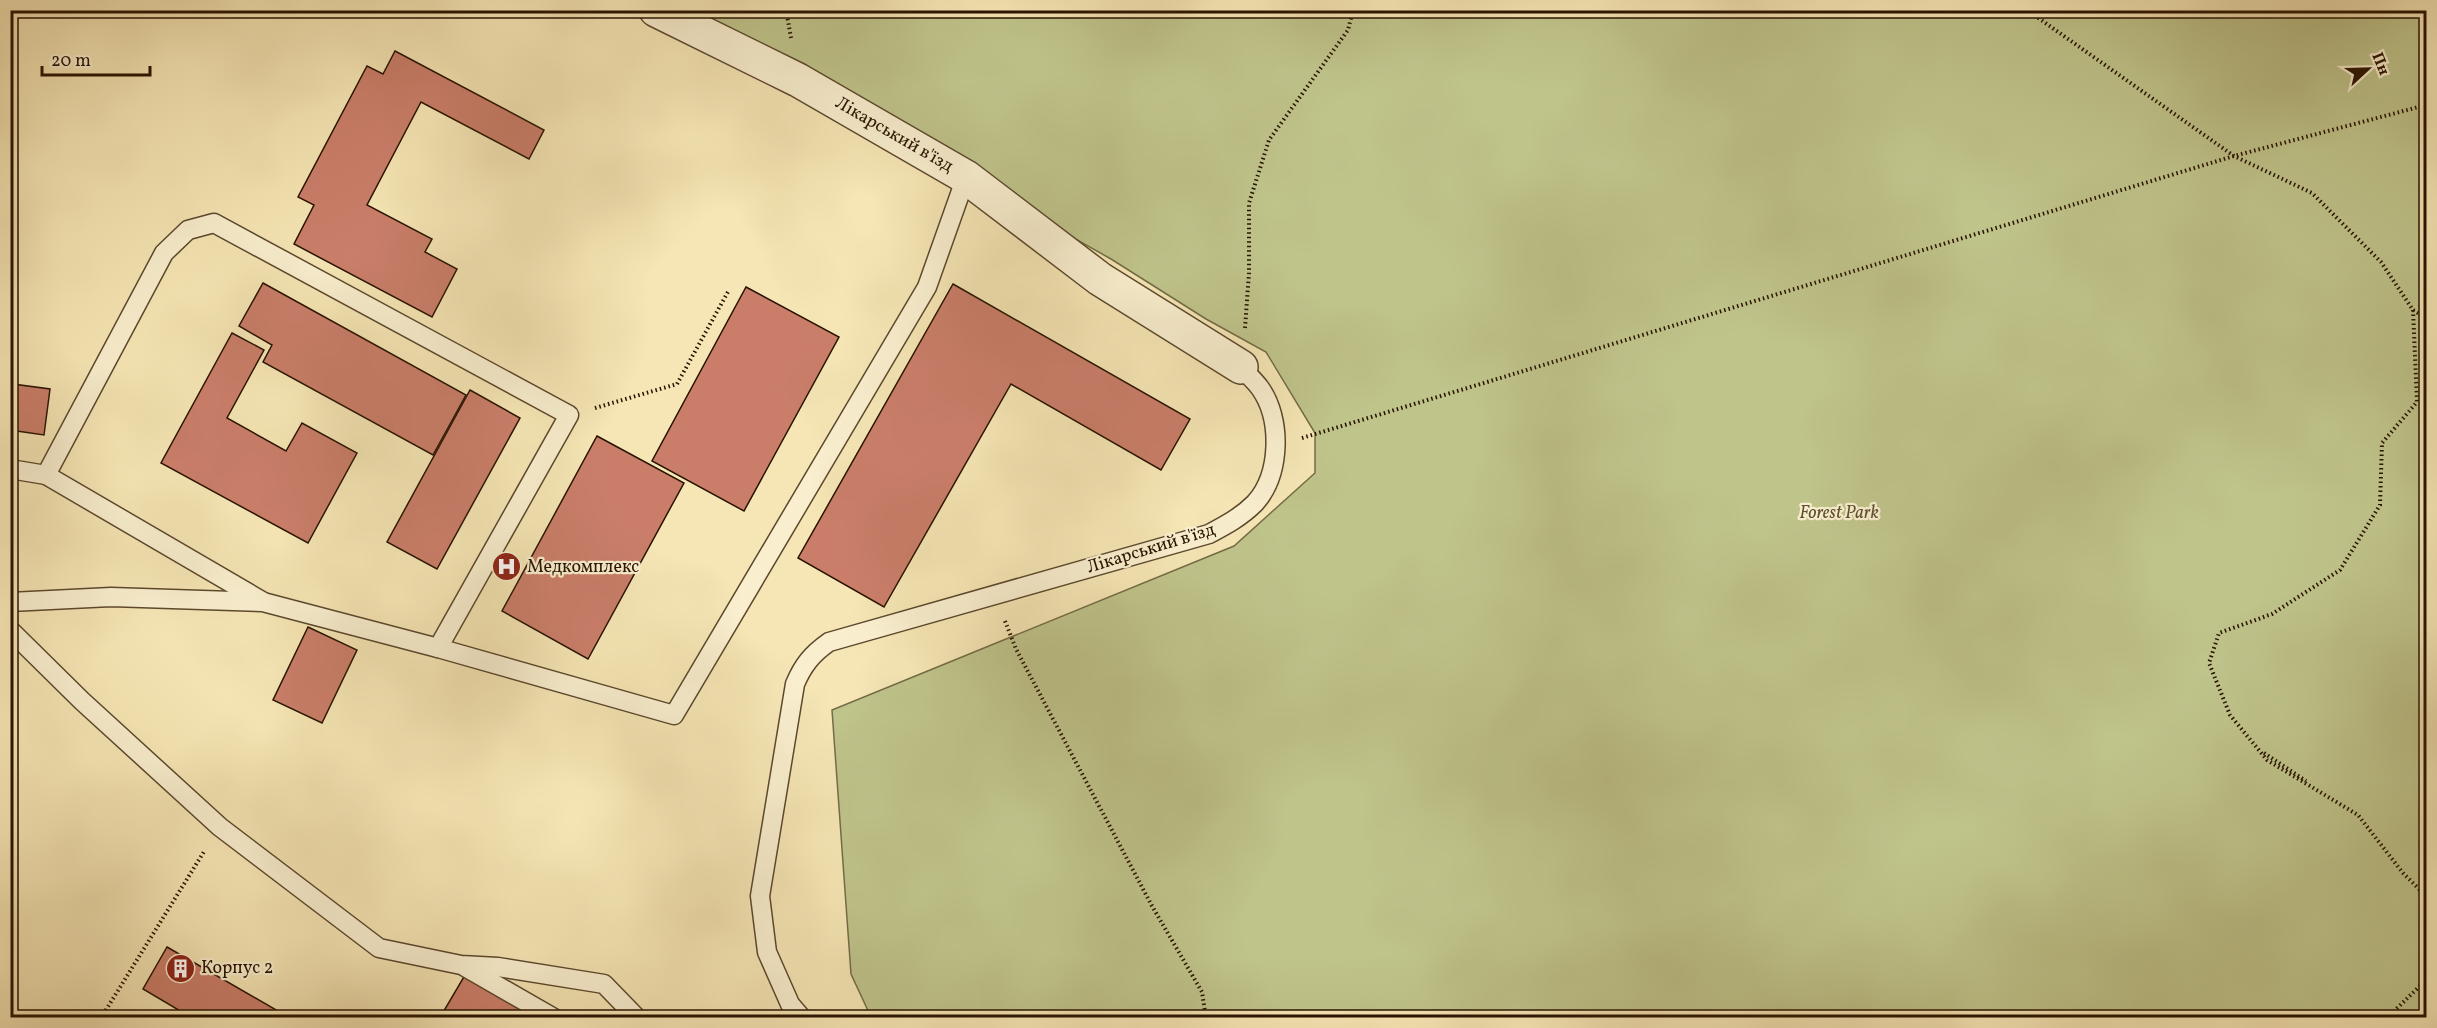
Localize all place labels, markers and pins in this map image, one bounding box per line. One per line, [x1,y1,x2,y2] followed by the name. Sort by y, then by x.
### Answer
[490,551,522,583] hospital icon: Медкомплекс
[527,555,639,580] place label: Медкомплекс
[164,952,196,984] building icon: Корпус 2
[201,956,274,981] place label: Корпус 2

